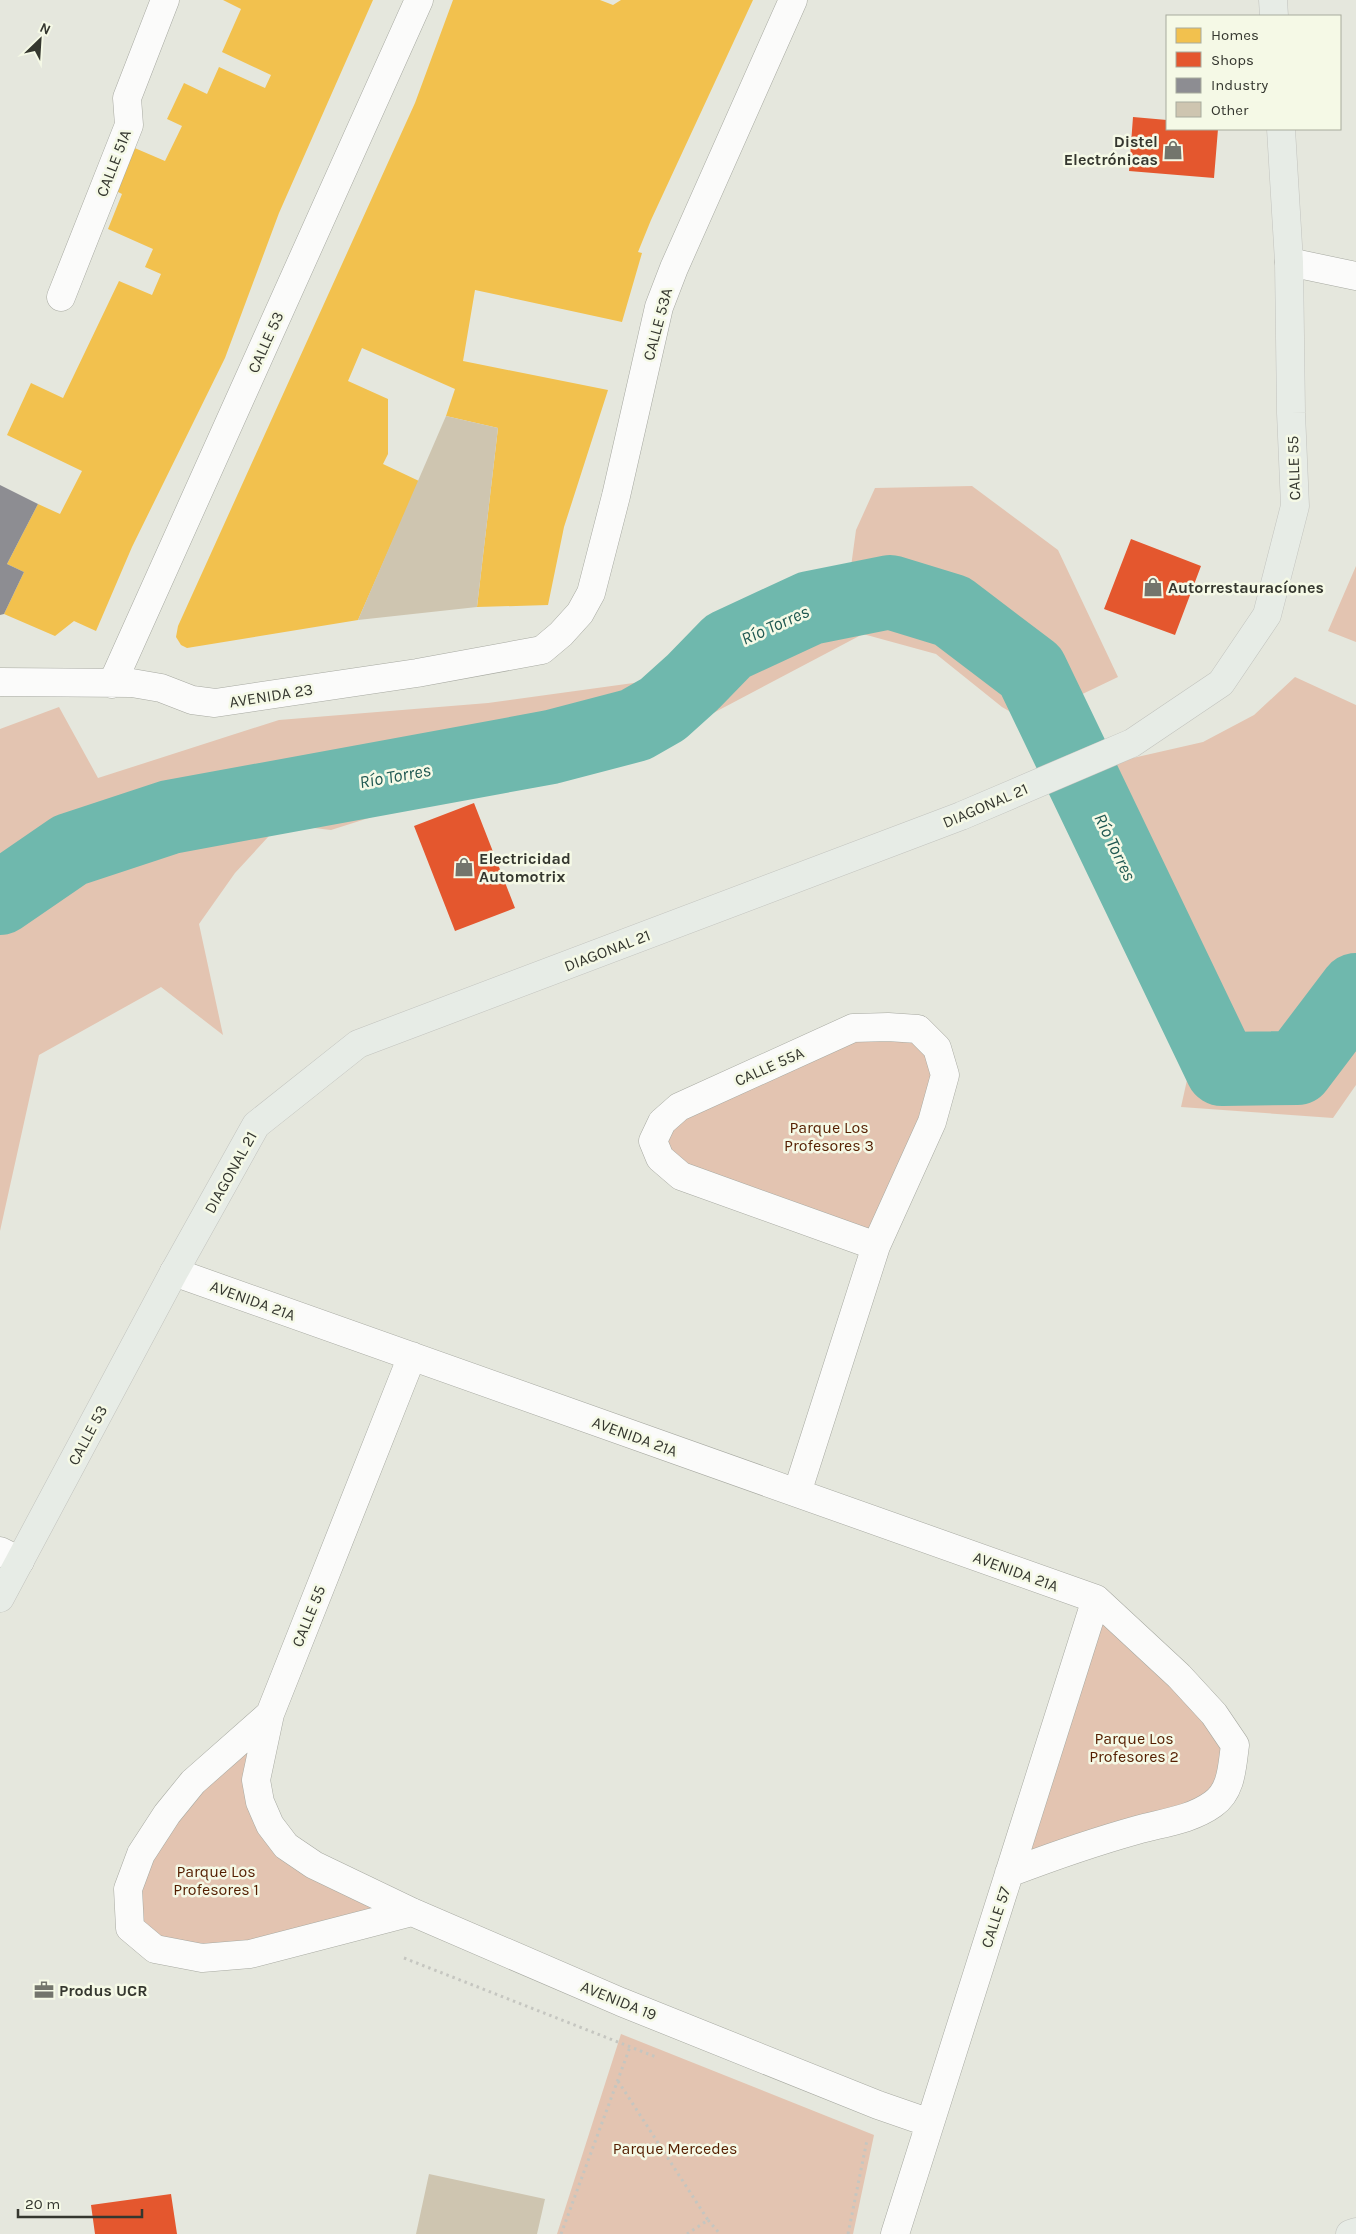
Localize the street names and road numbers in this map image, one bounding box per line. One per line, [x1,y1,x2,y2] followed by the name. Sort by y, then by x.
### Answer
[92,127,135,199] street label: CALLE 51A
[639,286,676,363] street label: CALLE 53A
[244,309,287,376] street label: CALLE 53
[1283,435,1304,501] street label: CALLE 55
[228,680,314,711] street label: AVENIDA 23
[940,779,1031,832] street label: DIAGONAL 21
[561,925,653,976] street label: DIAGONAL 21
[732,1043,807,1090] street label: CALLE 55A
[200,1128,261,1217] street label: DIAGONAL 21
[208,1276,298,1325] street label: AVENIDA 21A
[64,1402,111,1468] street label: CALLE 53
[590,1412,680,1461] street label: AVENIDA 21A
[971,1547,1061,1596] street label: AVENIDA 21A
[288,1583,329,1650] street label: CALLE 55
[977,1884,1014,1950] street label: CALLE 57
[578,1977,660,2024] street label: AVENIDA 19

